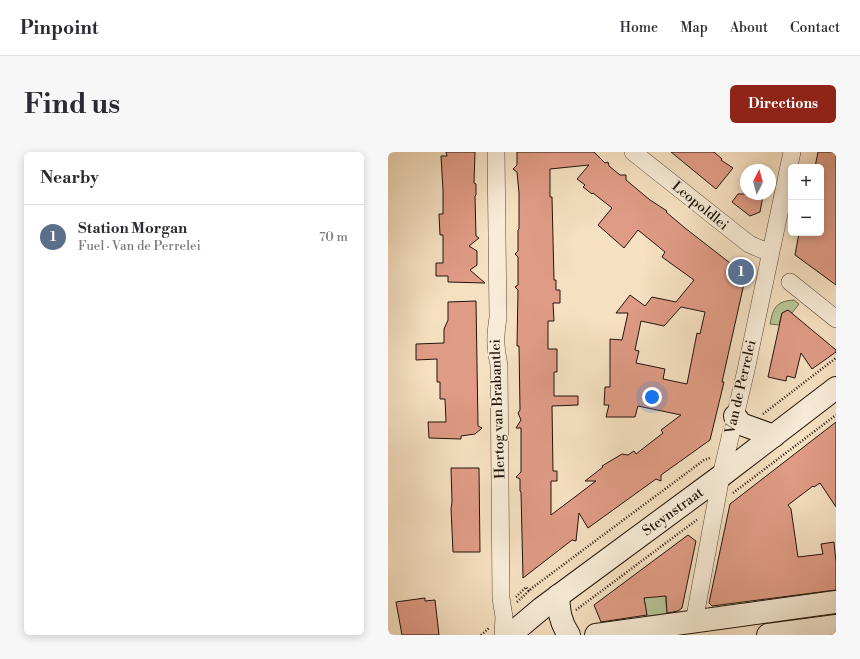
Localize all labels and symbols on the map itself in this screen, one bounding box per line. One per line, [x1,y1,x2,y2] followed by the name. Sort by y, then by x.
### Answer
[740,164,776,200] north arrow
[668,178,732,235] street label: Leopoldlei
[728,257,754,287] pin: 1
[487,338,509,479] street label: Hertog van Brabantlei
[721,338,761,437] street label: Van de Perrelei
[642,387,662,407] your location
[639,484,707,540] street label: Steynstraat

